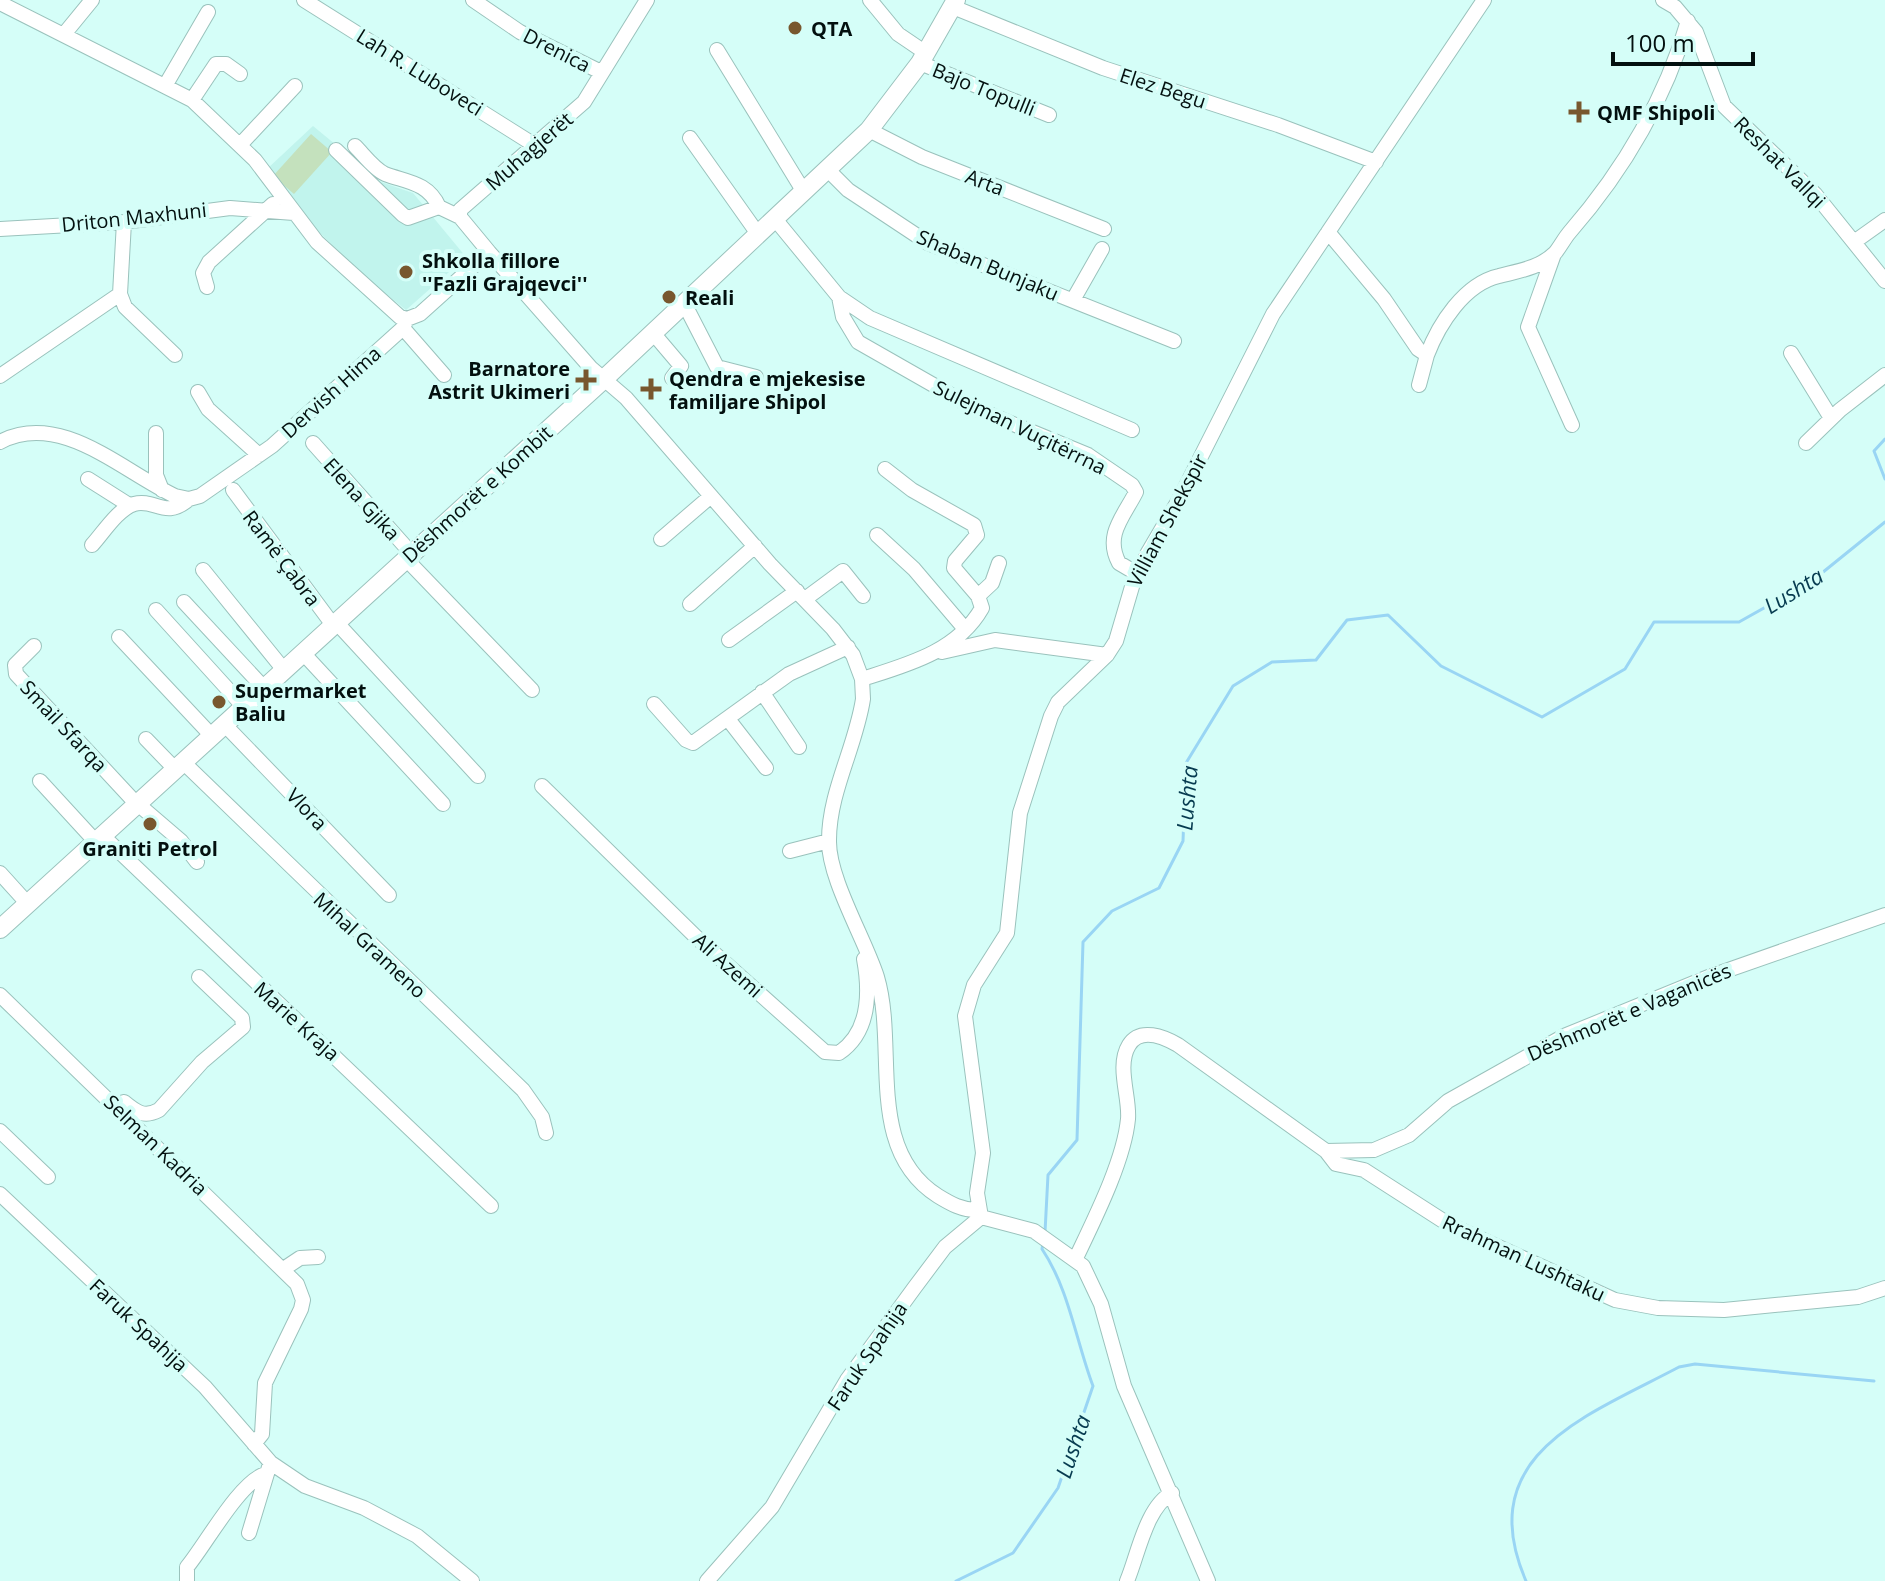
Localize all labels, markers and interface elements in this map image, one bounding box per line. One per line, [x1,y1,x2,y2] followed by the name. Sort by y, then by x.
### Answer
[811,15,853,42] place label: QTA
[1613,16,1753,66] scale bar
[786,19,804,37] marker: QTA
[352,22,488,122] street label: Lah R. Luboveci
[519,22,595,78] street label: Drenica
[1625,26,1695,59] text: 100 m
[928,56,1040,122] street label: Bajo Topulli
[1116,61,1210,115] street label: Elez Begu
[1597,99,1715,126] place label: QMF Shipoli
[1568,101,1590,123] marker: QMF Shipoli
[480,106,578,196] street label: Muhagjerët
[1728,110,1832,214] street label: Reshat Vallqi
[962,162,1008,202] street label: Arta
[60,196,208,238] street label: Driton Maxhuni
[913,223,1063,307] street label: Shaban Bunjaku
[422,247,588,297] place label: Shkolla fillore ''Fazli Grajqevci''
[397,263,415,281] marker: Shkolla fillore ''Fazli Grajqevci''
[685,284,734,311] place label: Reali
[660,288,678,306] marker: Reali
[275,340,387,444] street label: Dervish Hima
[428,355,570,405] place label: Barnatore Astrit Ukimeri
[669,365,865,415] place label: Qendra e mjekesise familjare Shipol
[577,371,595,389] marker: Barnatore Astrit Ukimeri
[929,374,1111,480] street label: Sulejman Vuçitërrna
[640,378,662,400] marker: Qendra e mjekesise familjare Shipol
[396,419,558,569] street label: Dëshmorët e Kombit
[1121,449,1213,591] street label: Villiam Shekspir
[318,452,406,546] street label: Elena Gjika
[237,504,327,612] street label: Ramë Çabra
[1757,560,1829,620] water label: Lushta
[14,674,114,778] street label: Smail Sfarqa
[235,677,367,727] place label: Supermarket Baliu
[210,693,228,711] marker: Supermarket Baliu
[1168,764,1204,832] water label: Lushta
[281,782,333,836] street label: Vlora
[141,815,159,833] marker: Graniti Petrol
[82,835,218,862] place label: Graniti Petrol
[308,886,432,1004] street label: Mihal Grameno
[687,927,769,1003] street label: Ali Azemi
[1523,957,1735,1067] street label: Dëshmorët e Vaganicës
[248,975,346,1067] street label: Marie Kraja
[98,1089,214,1201] street label: Selman Kadria
[1438,1208,1610,1308] street label: Rrahman Lushtaku
[84,1272,194,1378] street label: Faruk Spahija
[821,1296,913,1416] street label: Faruk Spahija
[1047,1410,1097,1482] water label: Lushta

